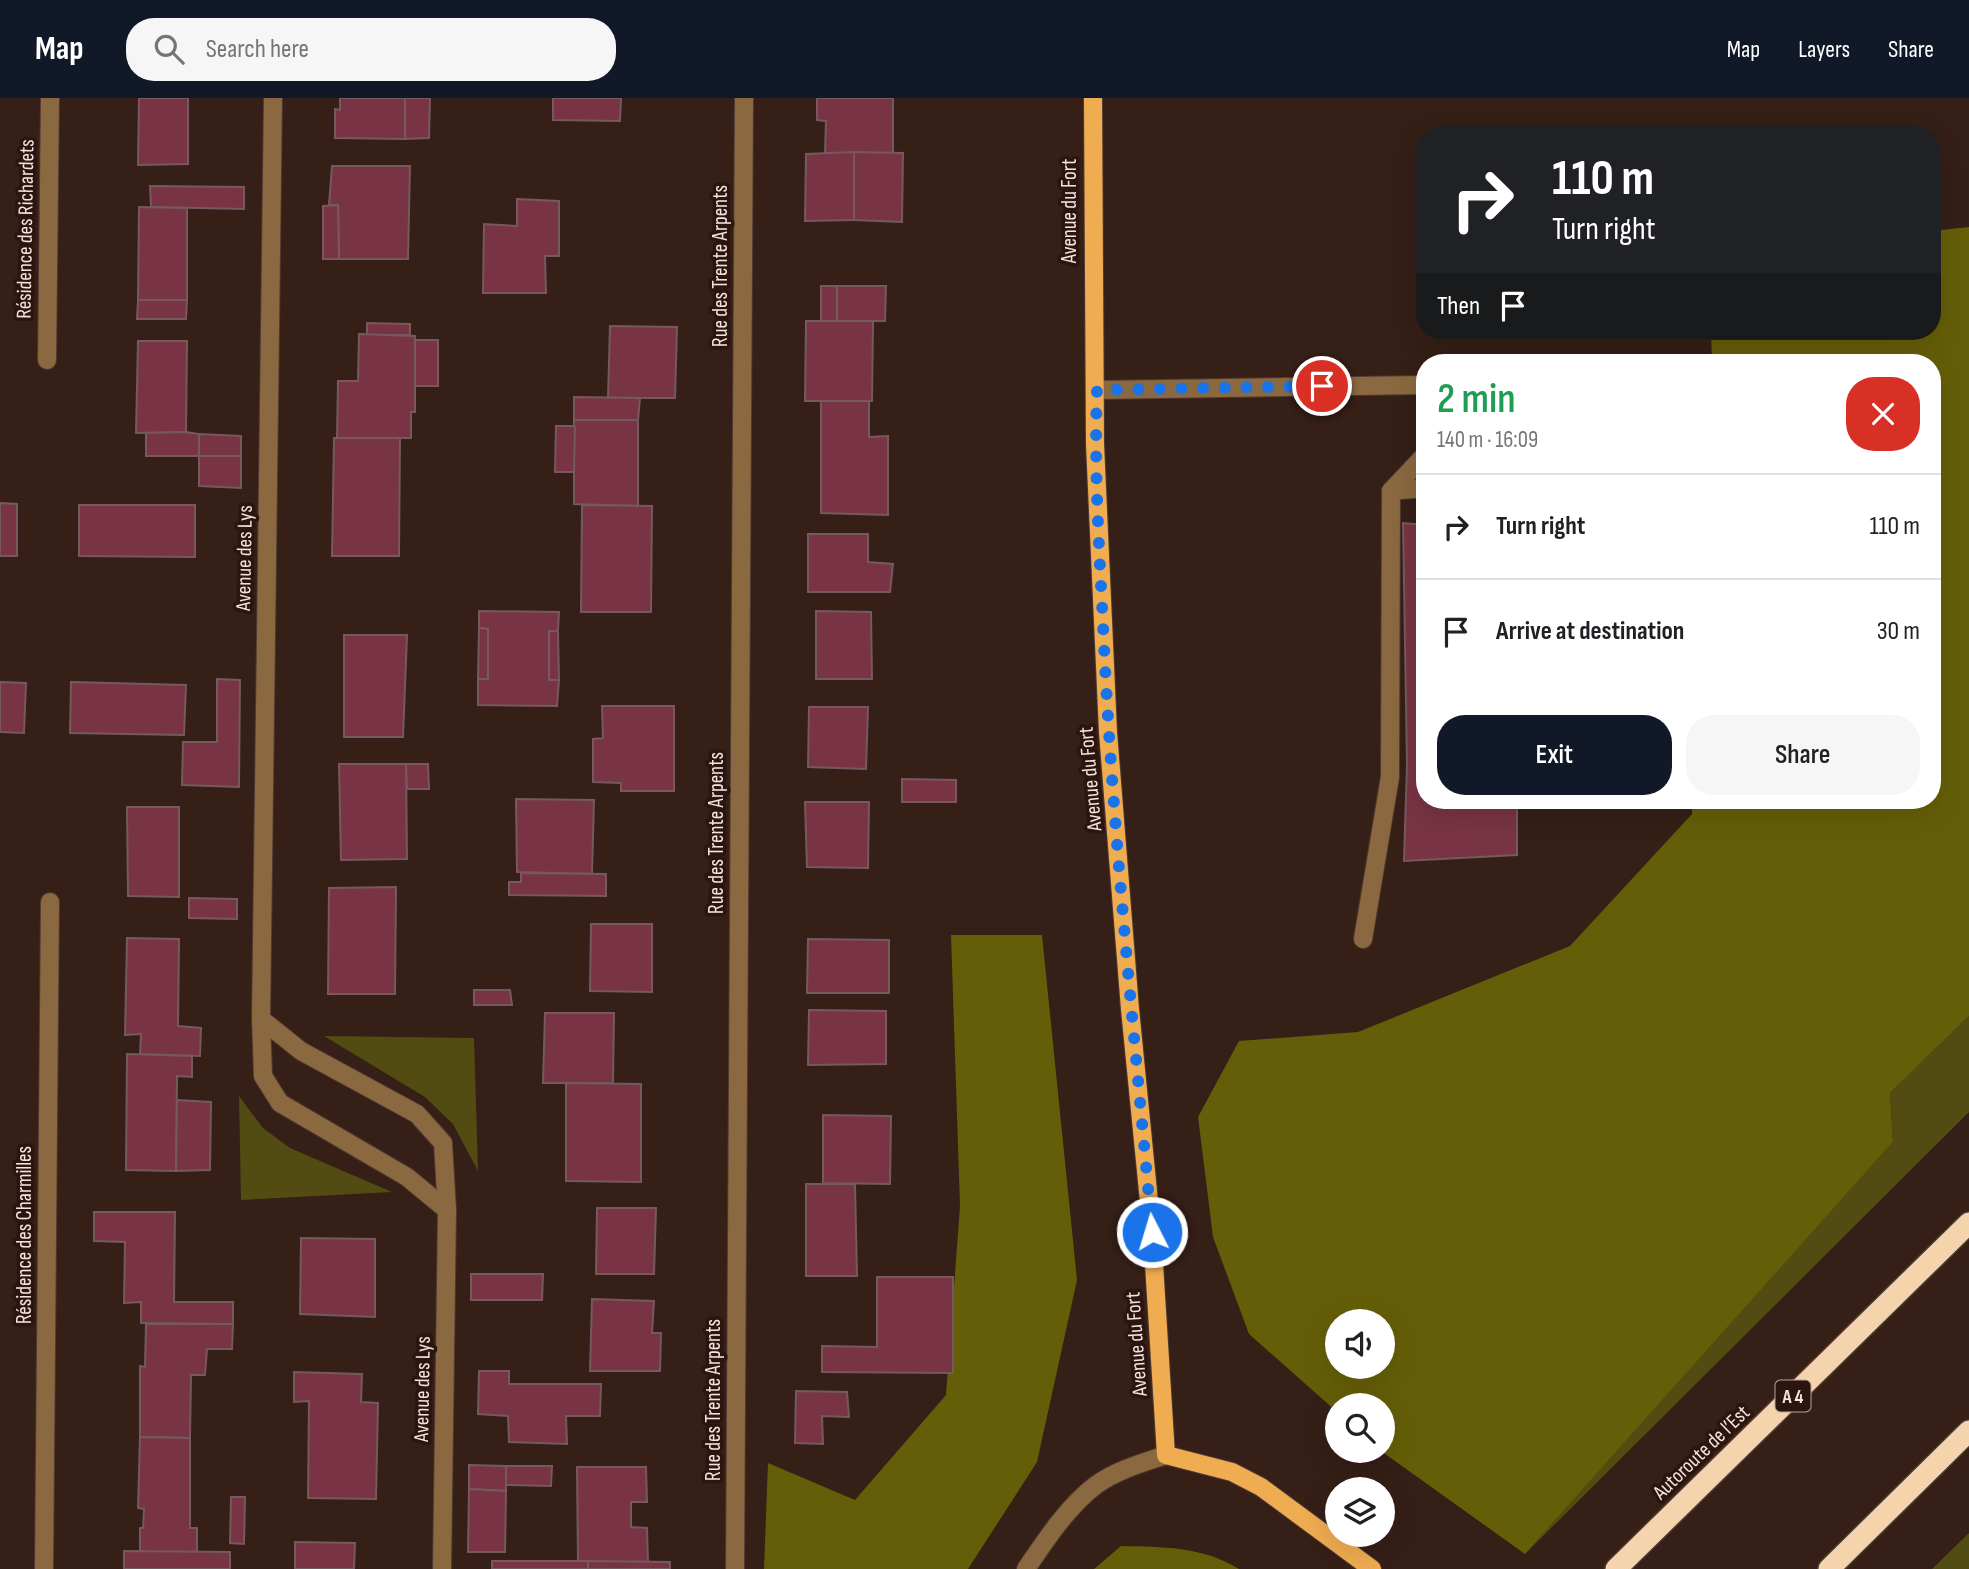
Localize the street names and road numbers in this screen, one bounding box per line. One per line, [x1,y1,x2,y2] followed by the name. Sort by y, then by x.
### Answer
[11,139,40,319] street label: Résidence des Richardets
[1057,159,1082,264] street label: Avenue du Fort
[708,185,733,347] street label: Rue des Trente Arpents
[231,505,258,612] street label: Avenue des Lys
[1073,726,1108,833] street label: Avenue du Fort
[704,752,729,914] street label: Rue des Trente Arpents
[12,1146,37,1324] street label: Résidence des Charmilles
[1120,1291,1153,1398] street label: Avenue du Fort
[701,1319,726,1481] street label: Rue des Trente Arpents
[409,1336,436,1443] street label: Avenue des Lys
[1776,1380,1811,1412] road number: A 4
[1647,1400,1755,1505] street label: Autoroute de l’Est

